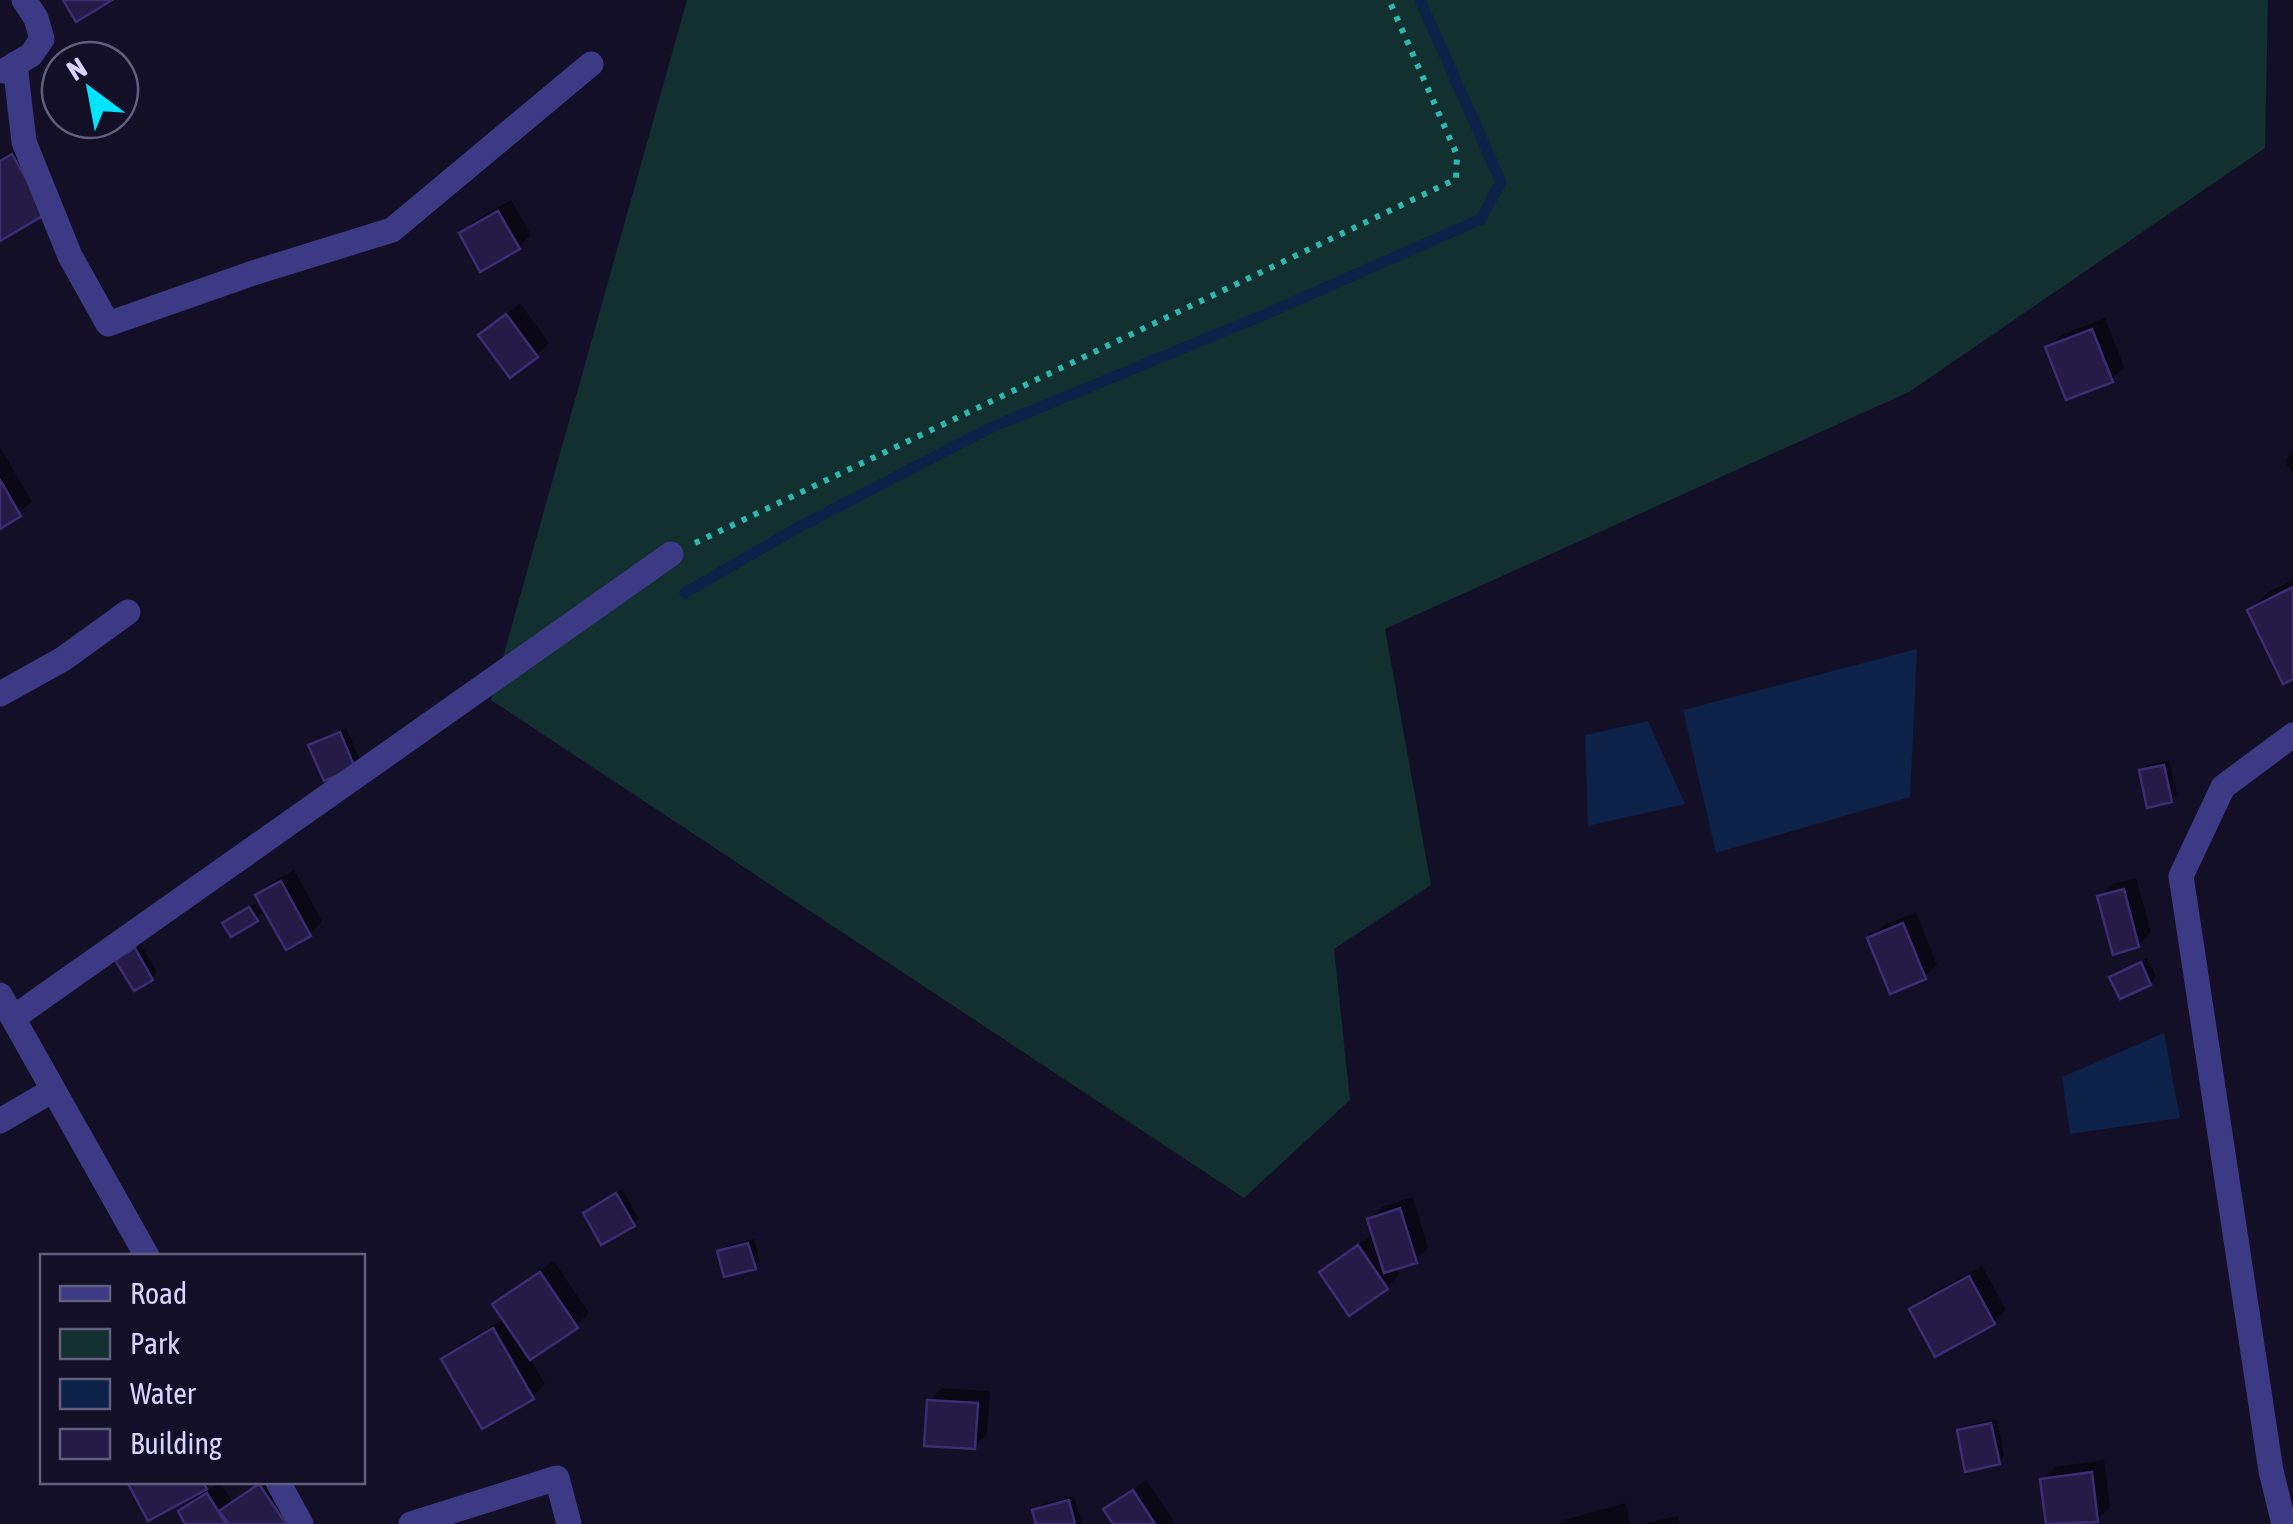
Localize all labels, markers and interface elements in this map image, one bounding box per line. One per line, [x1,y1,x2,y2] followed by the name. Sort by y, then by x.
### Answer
[40,40,140,140] north arrow
[61,51,92,87] text: N
[40,1254,365,1484] legend
[130,1276,187,1310] text: Road
[130,1326,180,1360] text: Park
[130,1376,197,1410] text: Water
[130,1426,222,1460] text: Building

